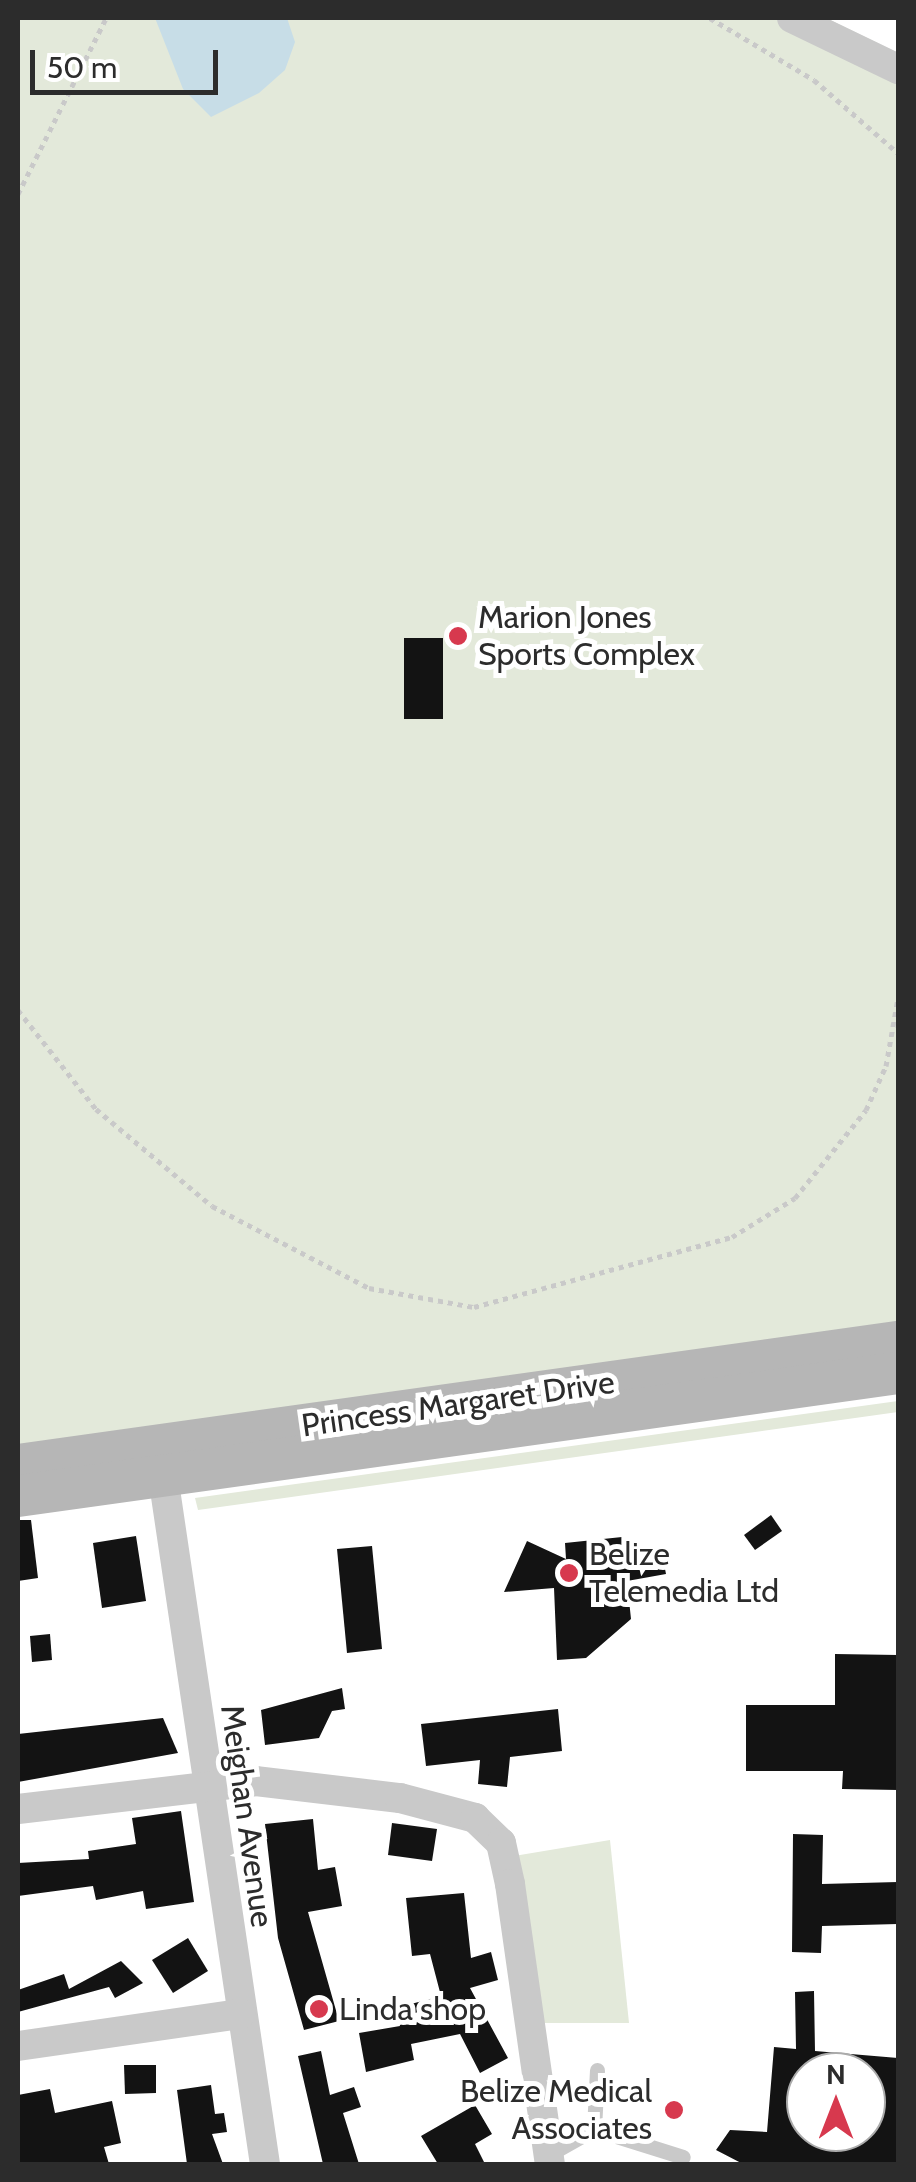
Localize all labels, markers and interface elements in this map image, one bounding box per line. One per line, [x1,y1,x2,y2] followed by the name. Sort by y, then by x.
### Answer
[35,30,222,92] scale bar
[47,49,117,86] text: 50 m
[478,599,695,674] place label: Marion Jones Sports Complex
[447,625,469,647] marker: Marion Jones Sports Complex
[299,1363,617,1445] street label: Princess Margaret Drive
[589,1536,779,1611] place label: Belize Telemedia Ltd
[558,1562,580,1584] marker: Belize Telemedia Ltd
[212,1702,282,1930] street label: Meighan Avenue
[339,1990,486,2028] place label: Linda shop
[308,1998,330,2020] marker: Linda shop
[786,2052,886,2152] north arrow
[826,2057,846,2091] text: N
[460,2073,652,2148] place label: Belize Medical Associates
[661,2097,687,2123] marker: Belize Medical Associates

